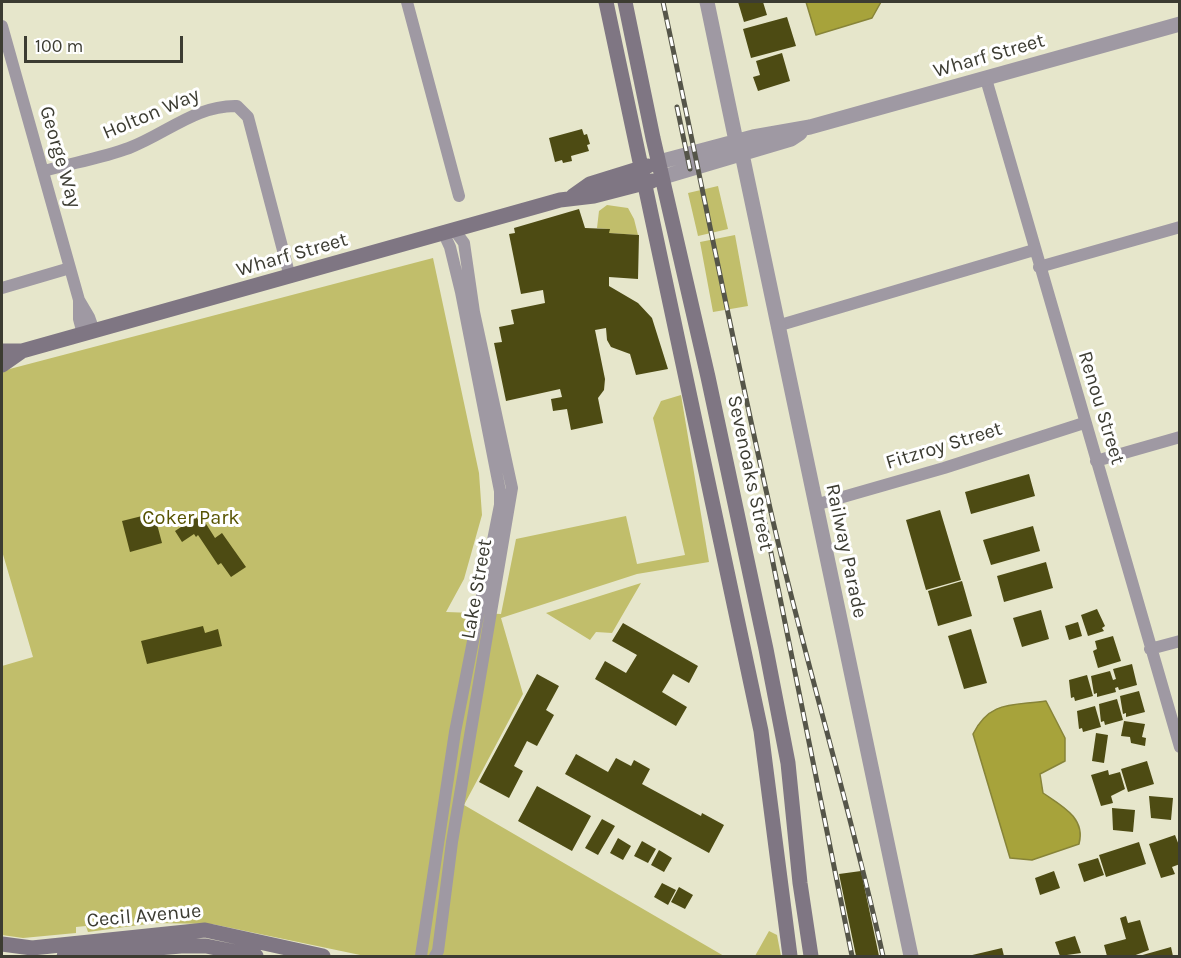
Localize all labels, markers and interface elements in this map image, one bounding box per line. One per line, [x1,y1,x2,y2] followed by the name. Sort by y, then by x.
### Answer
[27,24,186,62] scale bar
[931,29,1047,83] street label: Wharf Street
[35,35,83,57] text: 100 m
[99,83,203,145] street label: Holton Way
[34,103,86,211] street label: George Way
[234,228,350,282] street label: Wharf Street
[1072,348,1130,468] street label: Renou Street
[722,393,778,553] street label: Sevenoaks Street
[883,417,1005,475] street label: Fitzroy Street
[820,482,872,620] street label: Railway Parade
[142,506,240,530] park label: Coker Park
[456,537,498,641] street label: Lake Street
[86,899,202,933] street label: Cecil Avenue

